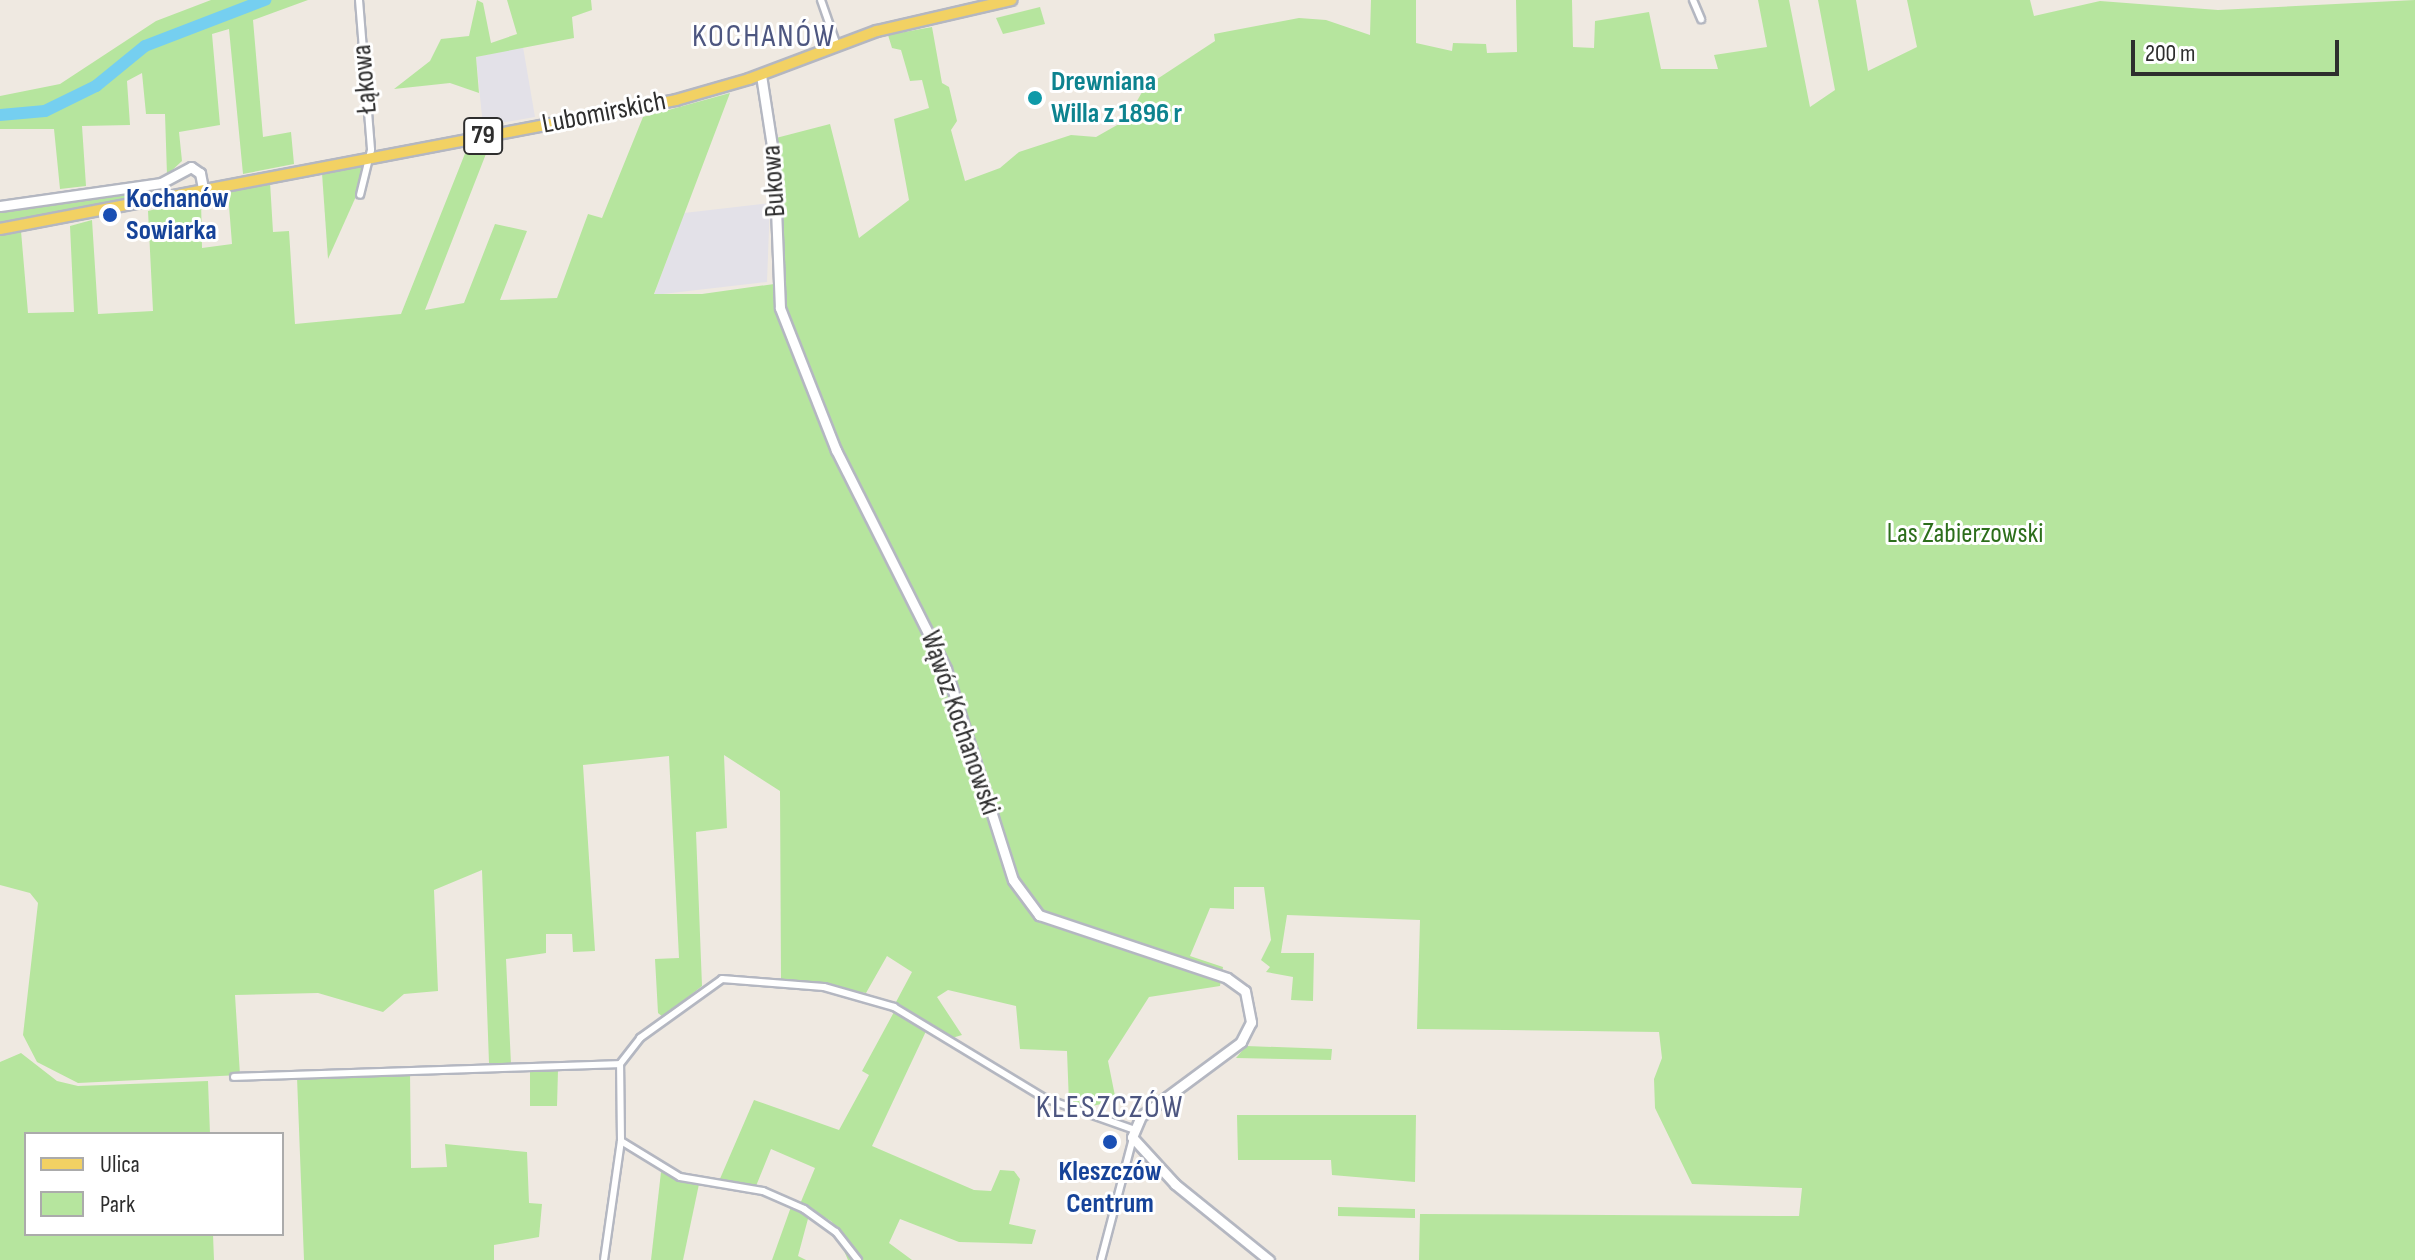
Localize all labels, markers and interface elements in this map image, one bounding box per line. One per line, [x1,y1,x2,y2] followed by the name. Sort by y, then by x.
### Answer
[692,18,836,56] district label: KOCHANÓW
[2135,24,2343,74] scale bar
[2145,39,2196,68] text: 200 m
[345,43,385,115] street label: Łąkowa
[1051,65,1182,131] place label: Drewniana Willa z 1896 r
[539,85,669,141] street label: Lubomirskich
[1026,89,1044,107] marker: Drewniana Willa z 1896 r
[463,114,503,158] road number: 79
[755,144,793,218] street label: Bukowa
[126,182,229,248] place label: Kochanów Sowiarka
[101,206,119,224] marker: Kochanów Sowiarka
[1887,517,2043,551] park label: Las Zabierzowski
[913,627,1007,819] street label: Wąwóz Kochanowski
[1036,1089,1184,1127] district label: KLESZCZÓW
[24,1132,284,1236] legend
[1101,1133,1119,1151] marker: Kleszczów Centrum
[100,1150,140,1179] text: Ulica
[1058,1155,1162,1221] place label: Kleszczów Centrum
[100,1190,135,1219] text: Park

